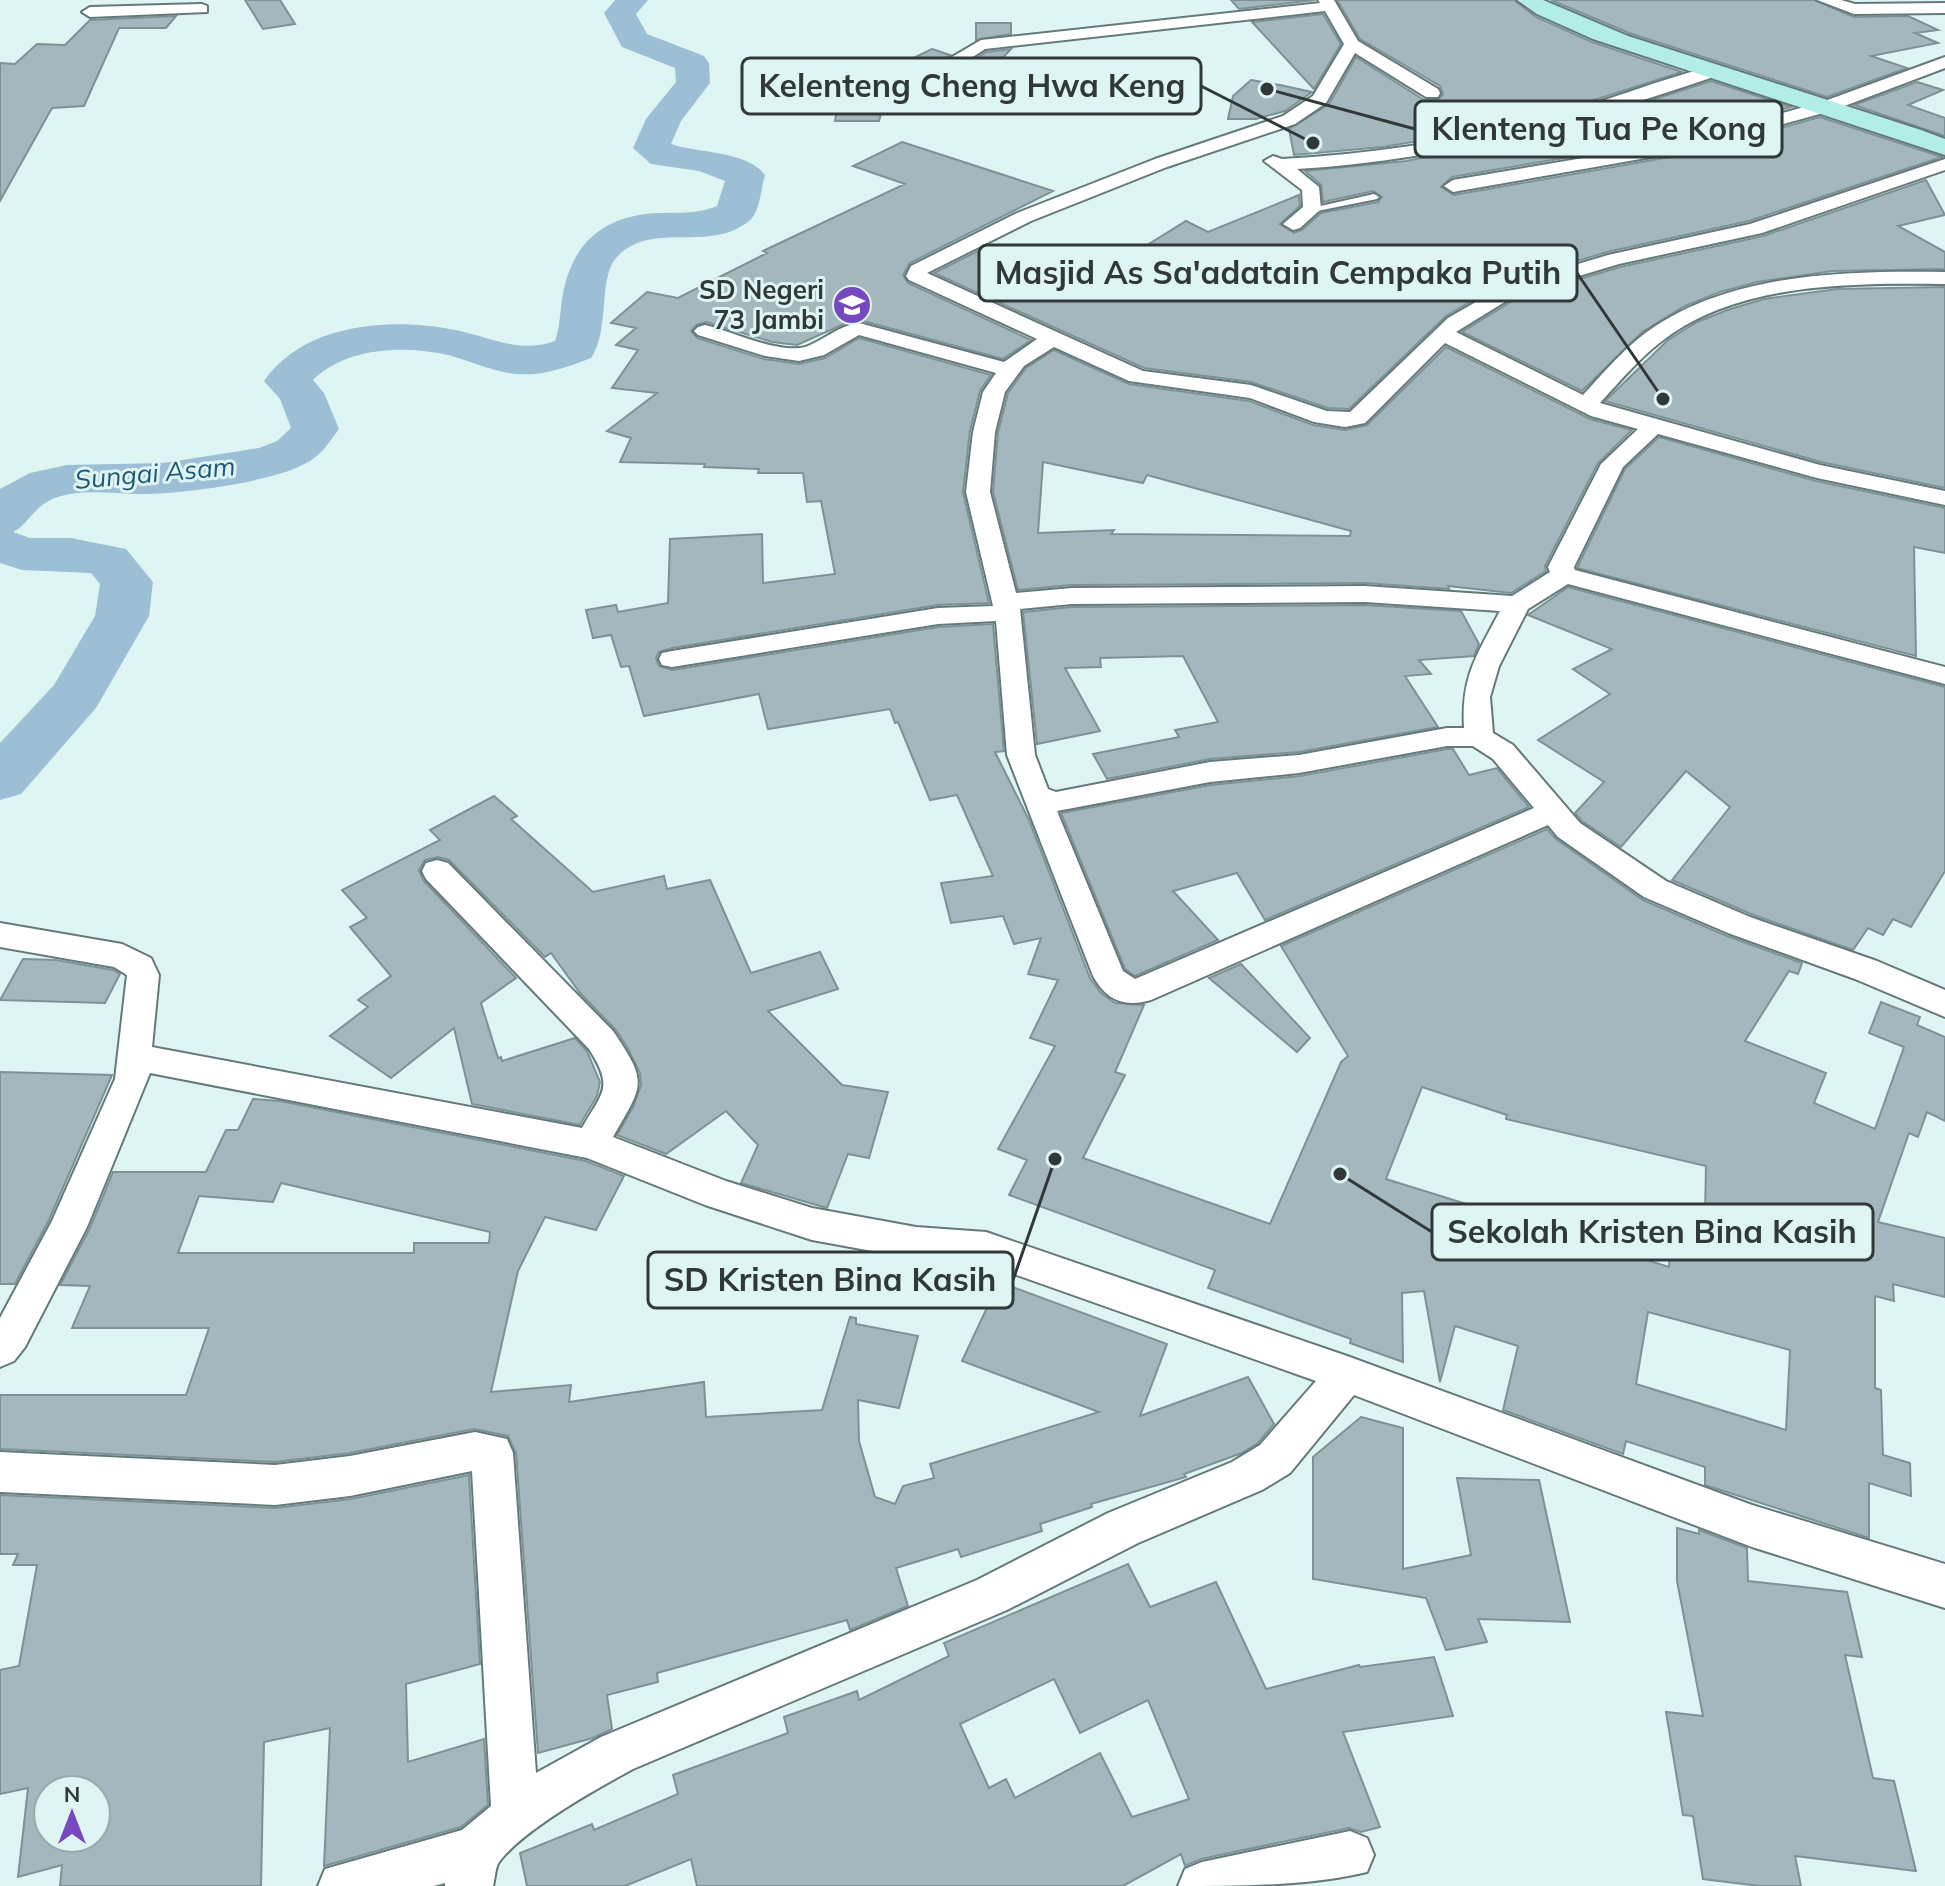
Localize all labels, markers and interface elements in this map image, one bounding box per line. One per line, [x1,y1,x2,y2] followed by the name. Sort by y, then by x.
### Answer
[742,58,1201,114] callout: Kelenteng Cheng Hwa Keng
[759,65,1185,105] text: Kelenteng Cheng Hwa Keng
[1415,101,1782,157] callout: Klenteng Tua Pe Kong
[1432,108,1766,148] text: Klenteng Tua Pe Kong
[979,245,1577,301] callout: Masjid As Sa'adatain Cempaka Putih
[995,252,1561,292] text: Masjid As Sa'adatain Cempaka Putih
[699,273,824,336] place label: SD Negeri 73 Jambi
[831,284,873,326] school or university icon: SD Negeri 73 Jambi
[73,449,237,496] water label: Sungai Asam
[1432,1204,1873,1260] callout: Sekolah Kristen Bina Kasih
[1447,1211,1857,1251] text: Sekolah Kristen Bina Kasih
[648,1252,1013,1308] callout: SD Kristen Bina Kasih
[664,1259,996,1299] text: SD Kristen Bina Kasih
[32,1774,112,1854] north arrow
[64,1780,80,1808] text: N

